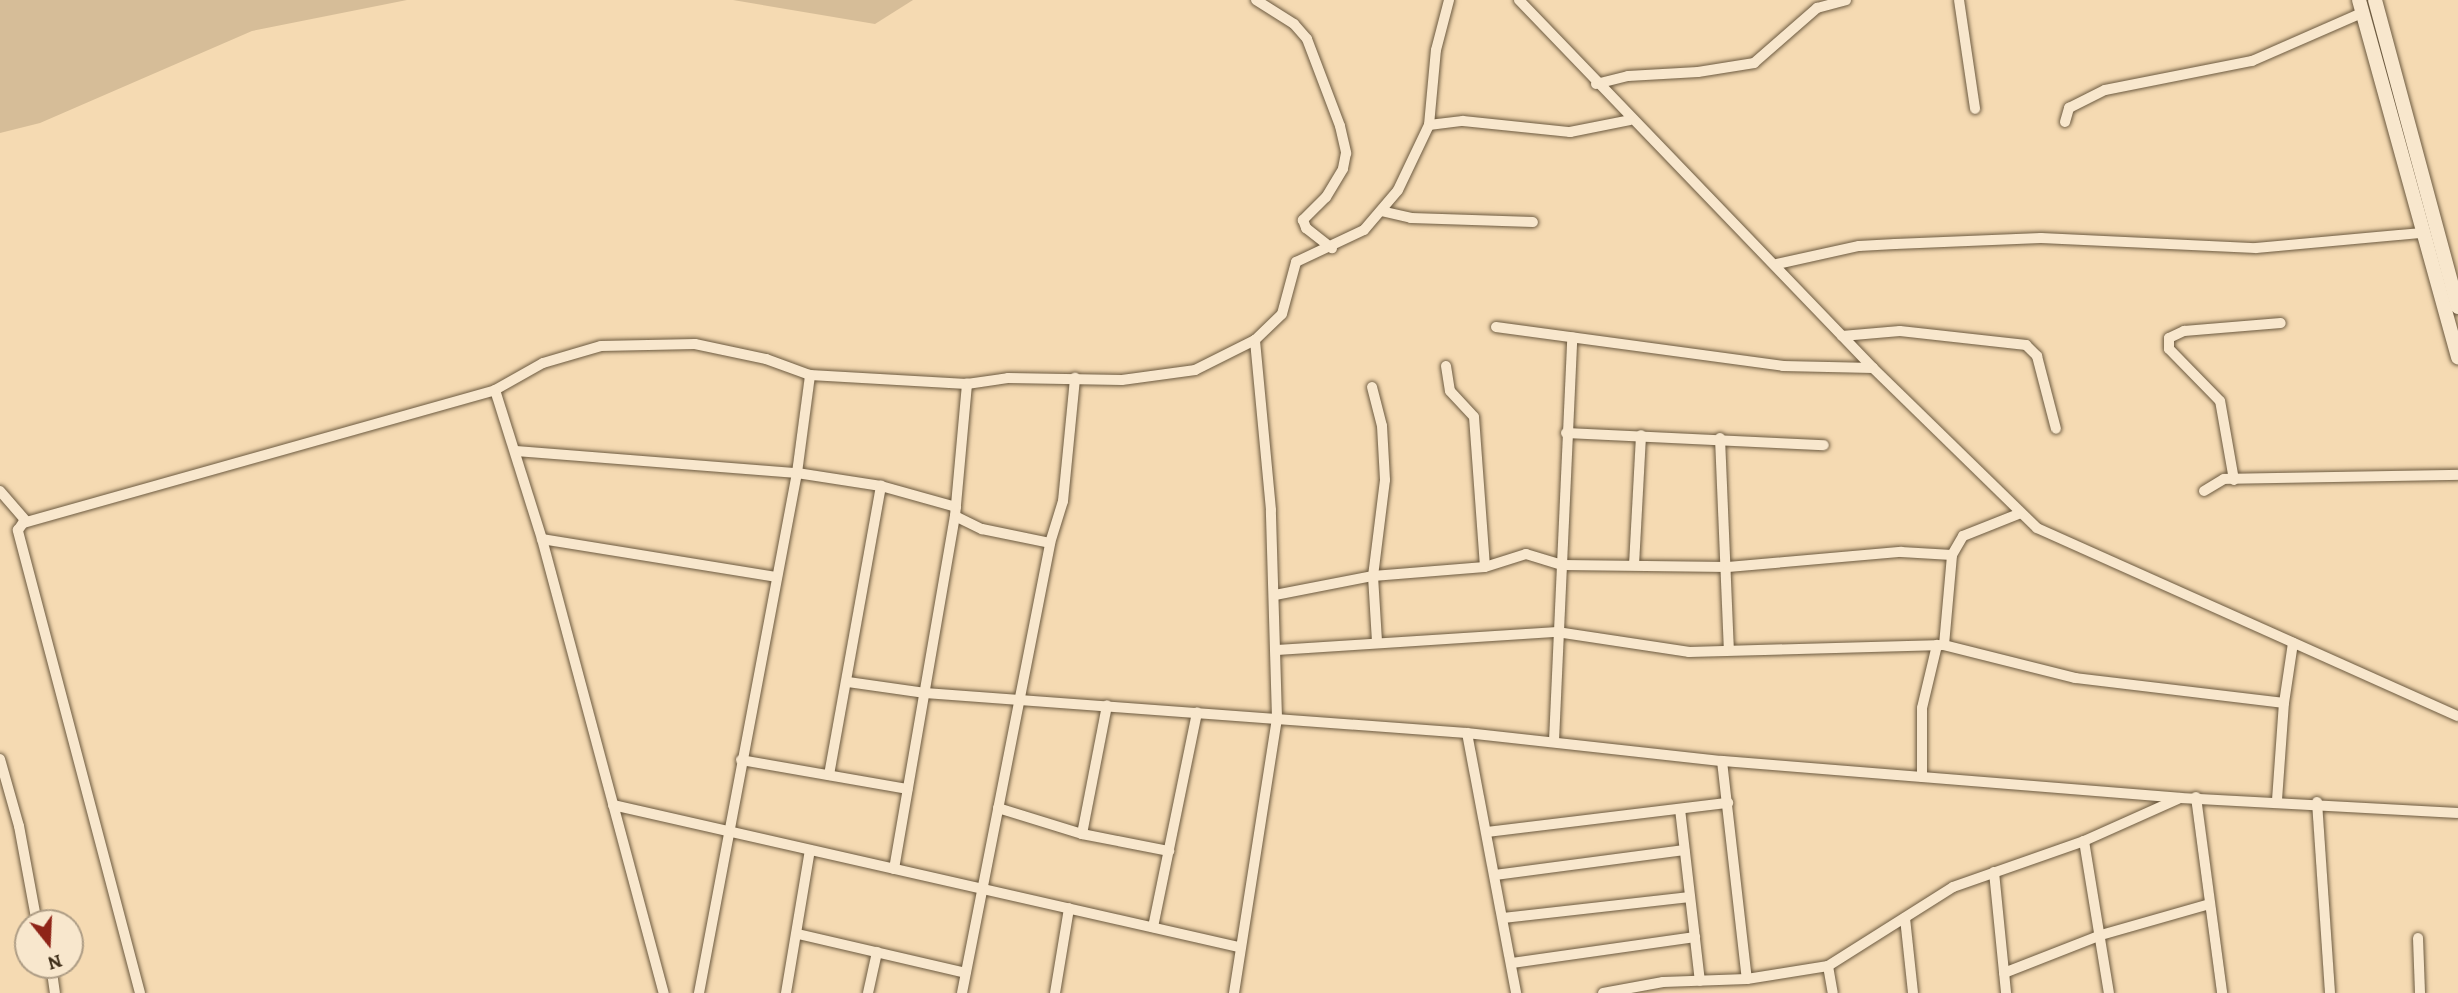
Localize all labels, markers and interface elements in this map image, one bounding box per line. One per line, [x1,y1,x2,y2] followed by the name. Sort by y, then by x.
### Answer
[14,909,84,979] north arrow
[44,948,65,977] text: N

